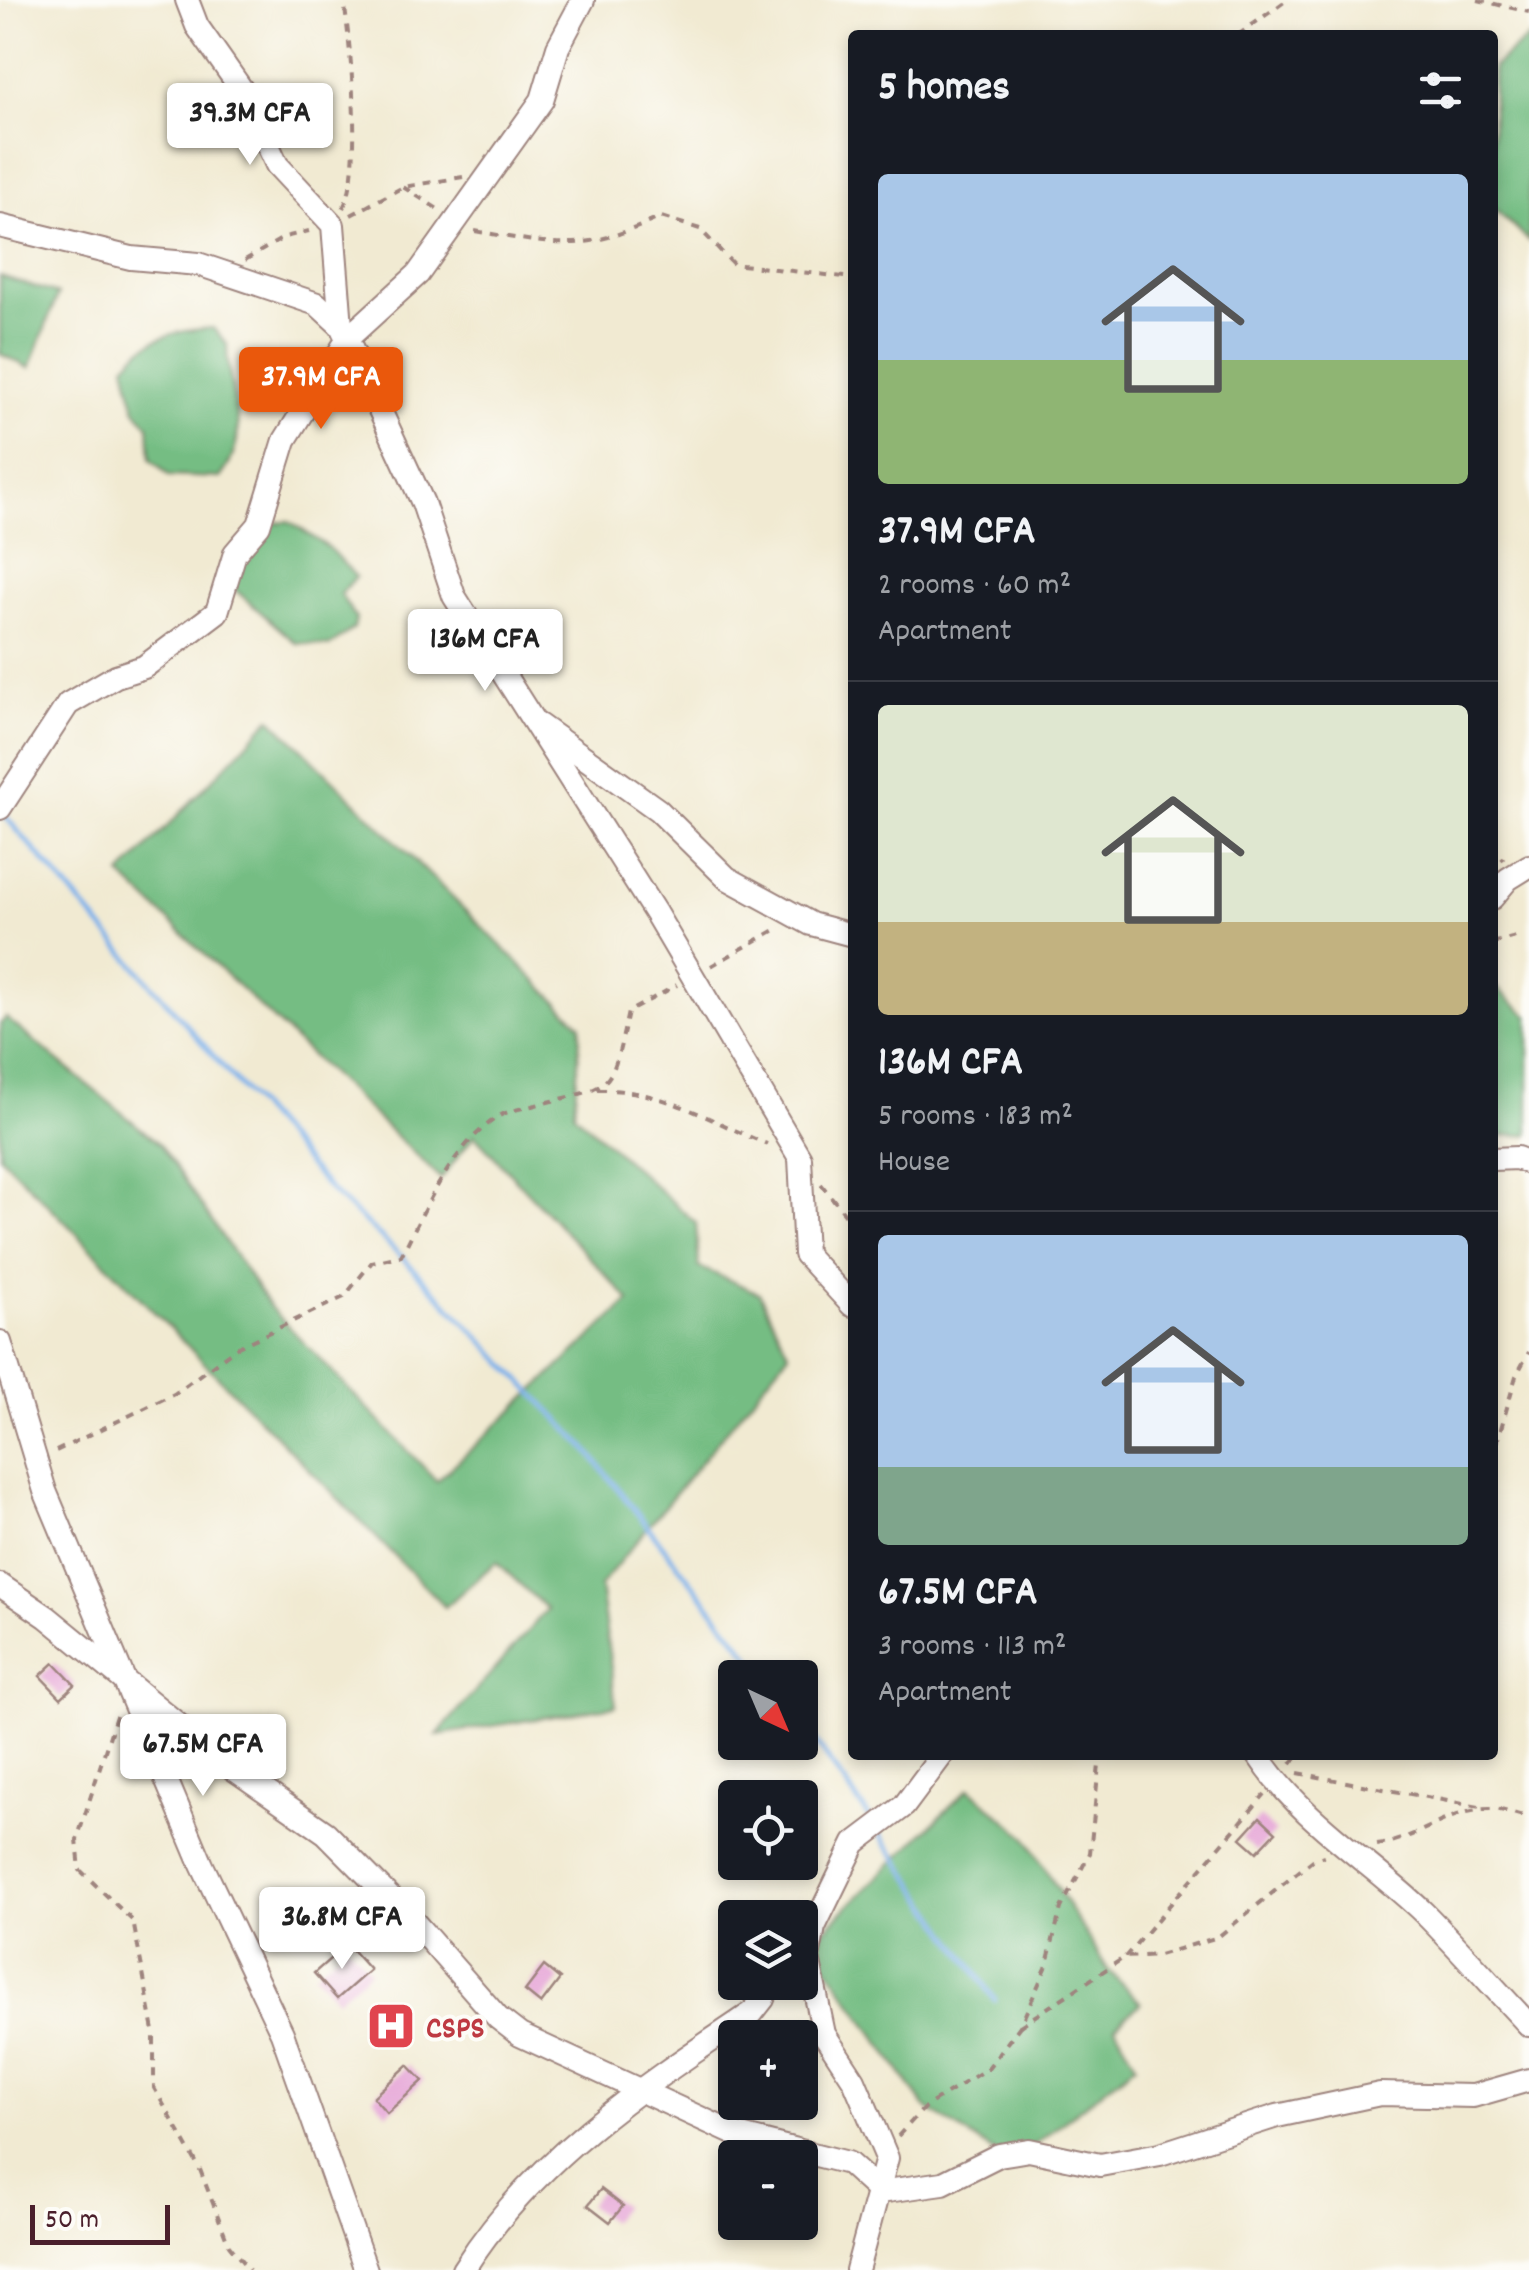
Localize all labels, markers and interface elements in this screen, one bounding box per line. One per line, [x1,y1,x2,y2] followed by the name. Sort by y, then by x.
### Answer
[878,60,1010,120] text: 5 homes
[1413,63,1468,118] icon: filters
[136,83,364,168] pin: 39.3M CFA
[189,92,311,138] text: 39.3M CFA
[1083,239,1263,419] icon: home
[207,347,435,432] pin: 37.9M CFA
[261,356,381,402] text: 37.9M CFA
[878,504,1036,564] text: 37.9M CFA
[878,564,1071,610] text: 2 rooms · 60 m²
[382,609,588,694] pin: 136M CFA
[878,610,1012,656] text: Apartment
[430,618,540,664] text: 136M CFA
[1083,770,1263,950] icon: home
[878,1035,1023,1095] text: 136M CFA
[878,1095,1073,1141] text: 5 rooms · 183 m²
[878,1141,950,1187] text: House
[1083,1300,1263,1480] icon: home
[878,1565,1038,1625] text: 67.5M CFA
[878,1625,1067,1671] text: 3 rooms · 113 m²
[718,1660,818,1760] north arrow
[718,1660,818,2240] map controls
[878,1671,1012,1717] text: Apartment
[89,1714,317,1799] pin: 67.5M CFA
[142,1723,264,1769] text: 67.5M CFA
[718,1780,818,1880] button: locate
[228,1887,456,1972] pin: 36.8M CFA
[281,1896,403,1942] text: 36.8M CFA
[718,1900,818,2000] button: layers
[365,2000,417,2052] hospital icon: CSPS
[426,2008,485,2054] place label: CSPS
[718,2020,818,2120] button: +
[718,2140,818,2240] button: −
[30,2200,170,2244] scale bar
[45,2202,99,2242] text: 50 m

